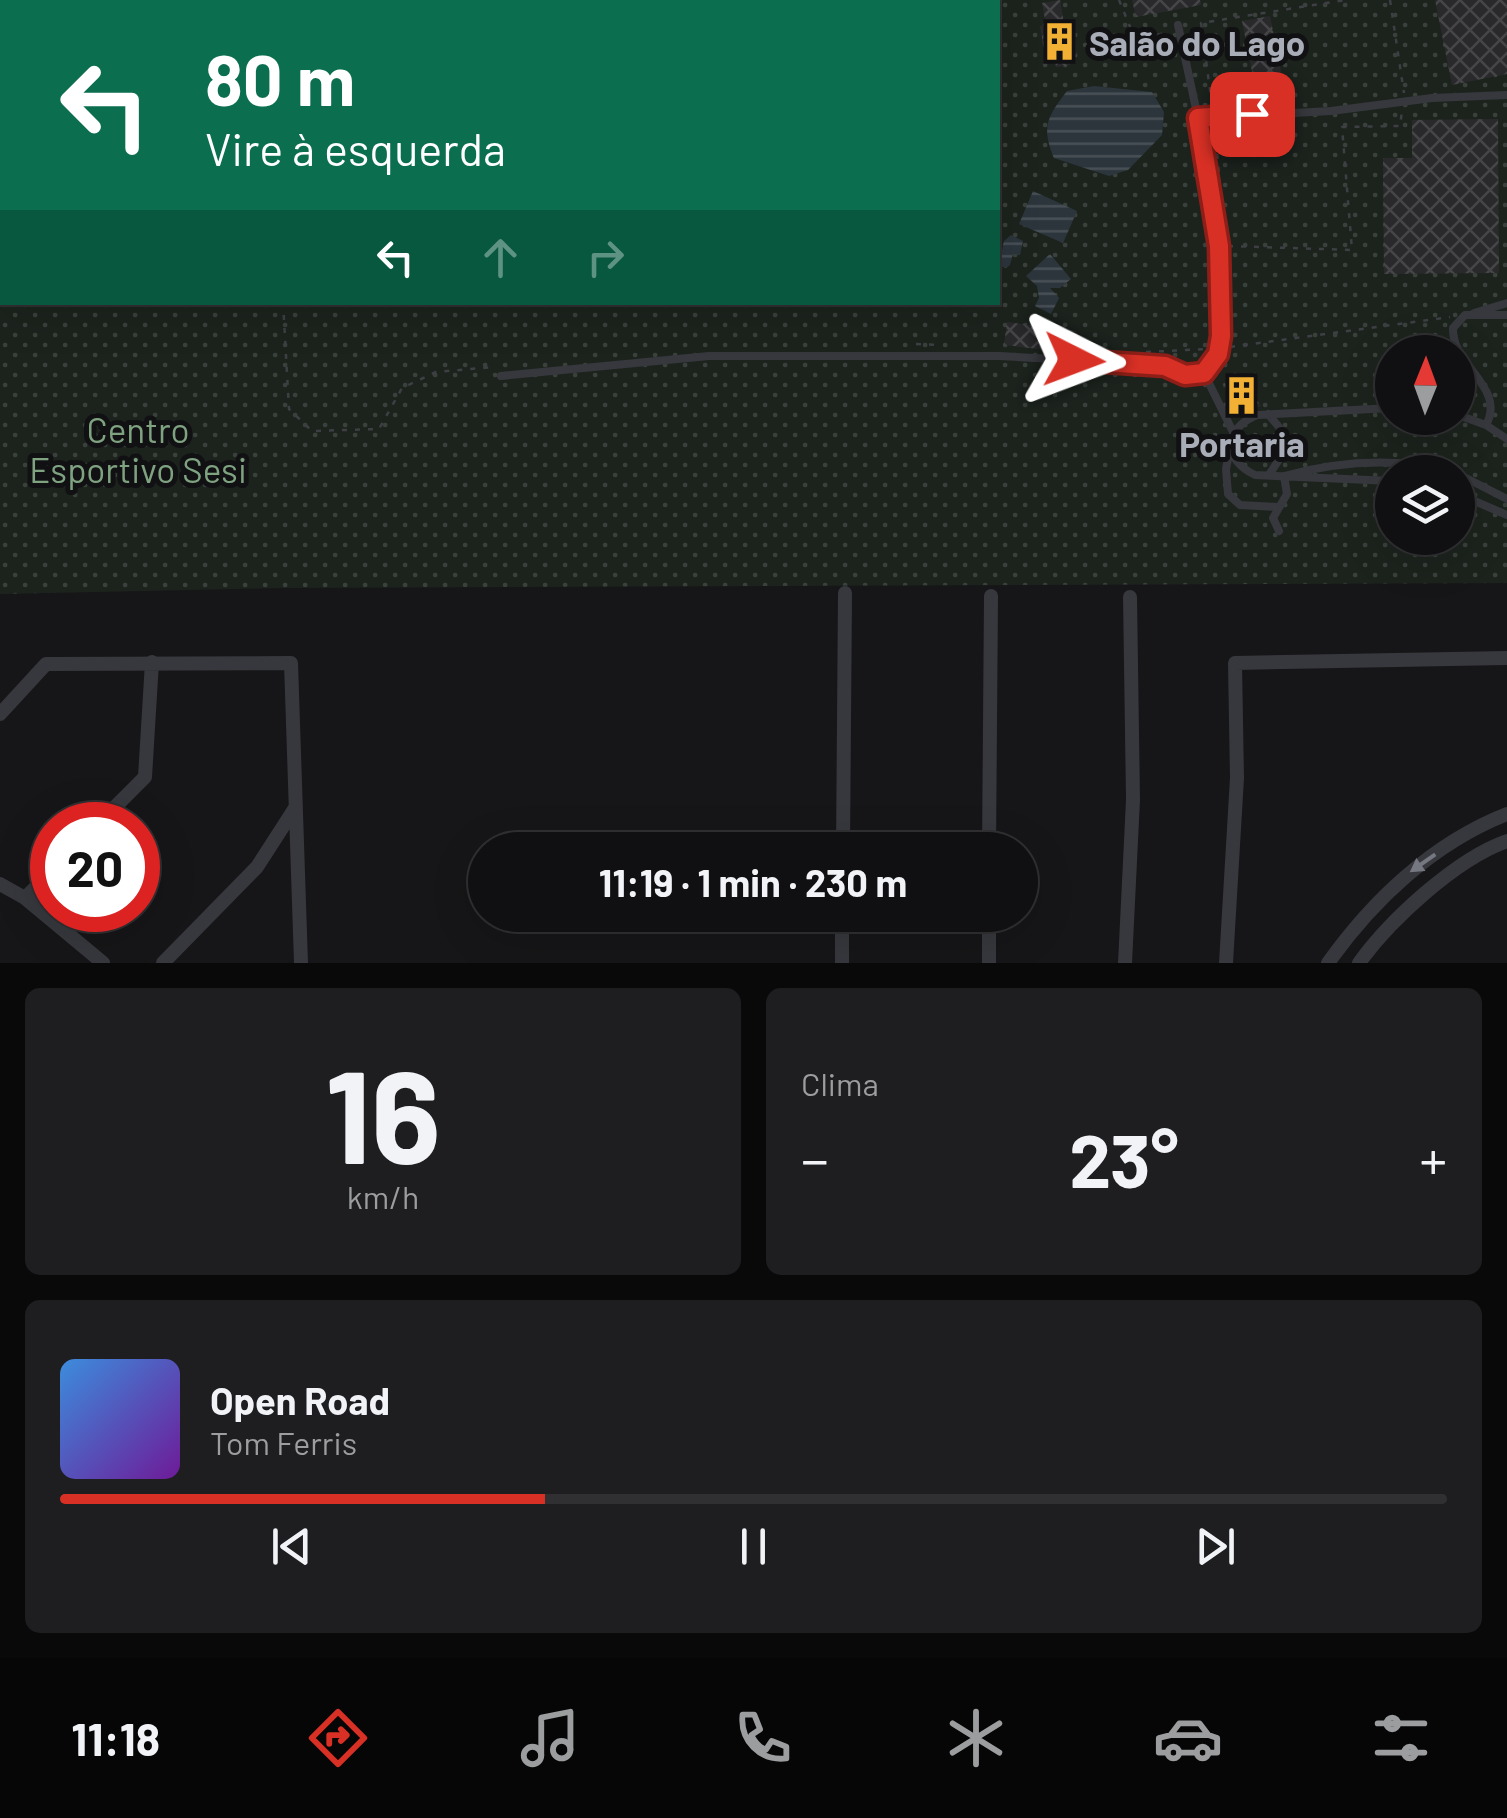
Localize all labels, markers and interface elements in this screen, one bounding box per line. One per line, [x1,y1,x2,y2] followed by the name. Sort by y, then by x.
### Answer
[1038,21,1080,63] building icon: Salão do Lago
[1089,21,1305,63] place label: Salão do Lago
[205,36,355,120] text: 80 m
[40,40,170,170] icon: left
[1210,72,1295,157] pin
[1225,87,1280,142] icon: arrive
[205,121,506,175] text: Vire à esquerda
[368,230,423,285] icon: left
[473,230,528,285] icon: ahead
[578,230,633,285] icon: right
[1022,308,1126,412] position arrow
[1375,335,1475,435] north arrow
[1375,335,1475,555] map controls
[1221,375,1263,417] building icon: Portaria
[29,408,247,490] park label: Centro Esportivo Sesi
[1179,422,1305,464] place label: Portaria
[1375,455,1475,555] button: layers
[30,802,160,932] speed limit sign: 20
[1410,853,1436,872] one-way arrow
[599,859,907,905] text: 11:19 · 1 min · 230 m
[325,1034,441,1190] text: 16
[801,1064,879,1102] text: Clima
[1069,1113,1179,1203] text: 23°
[801,1125,829,1191] text: −
[1419,1125,1447,1191] text: +
[347,1177,419,1215] text: km/h
[210,1377,390,1423] text: Open Road
[210,1423,357,1461] text: Tom Ferris
[264,1519,319,1574] icon: previous
[726,1519,781,1574] icon: pause
[1188,1519,1243,1574] icon: next
[303,1703,373,1773] icon: directions
[515,1703,585,1773] icon: music
[728,1703,798,1773] icon: phone
[941,1703,1011,1773] icon: climate
[1153,1703,1223,1773] icon: car
[1366,1703,1436,1773] icon: filters
[71,1711,160,1765] text: 11:18

